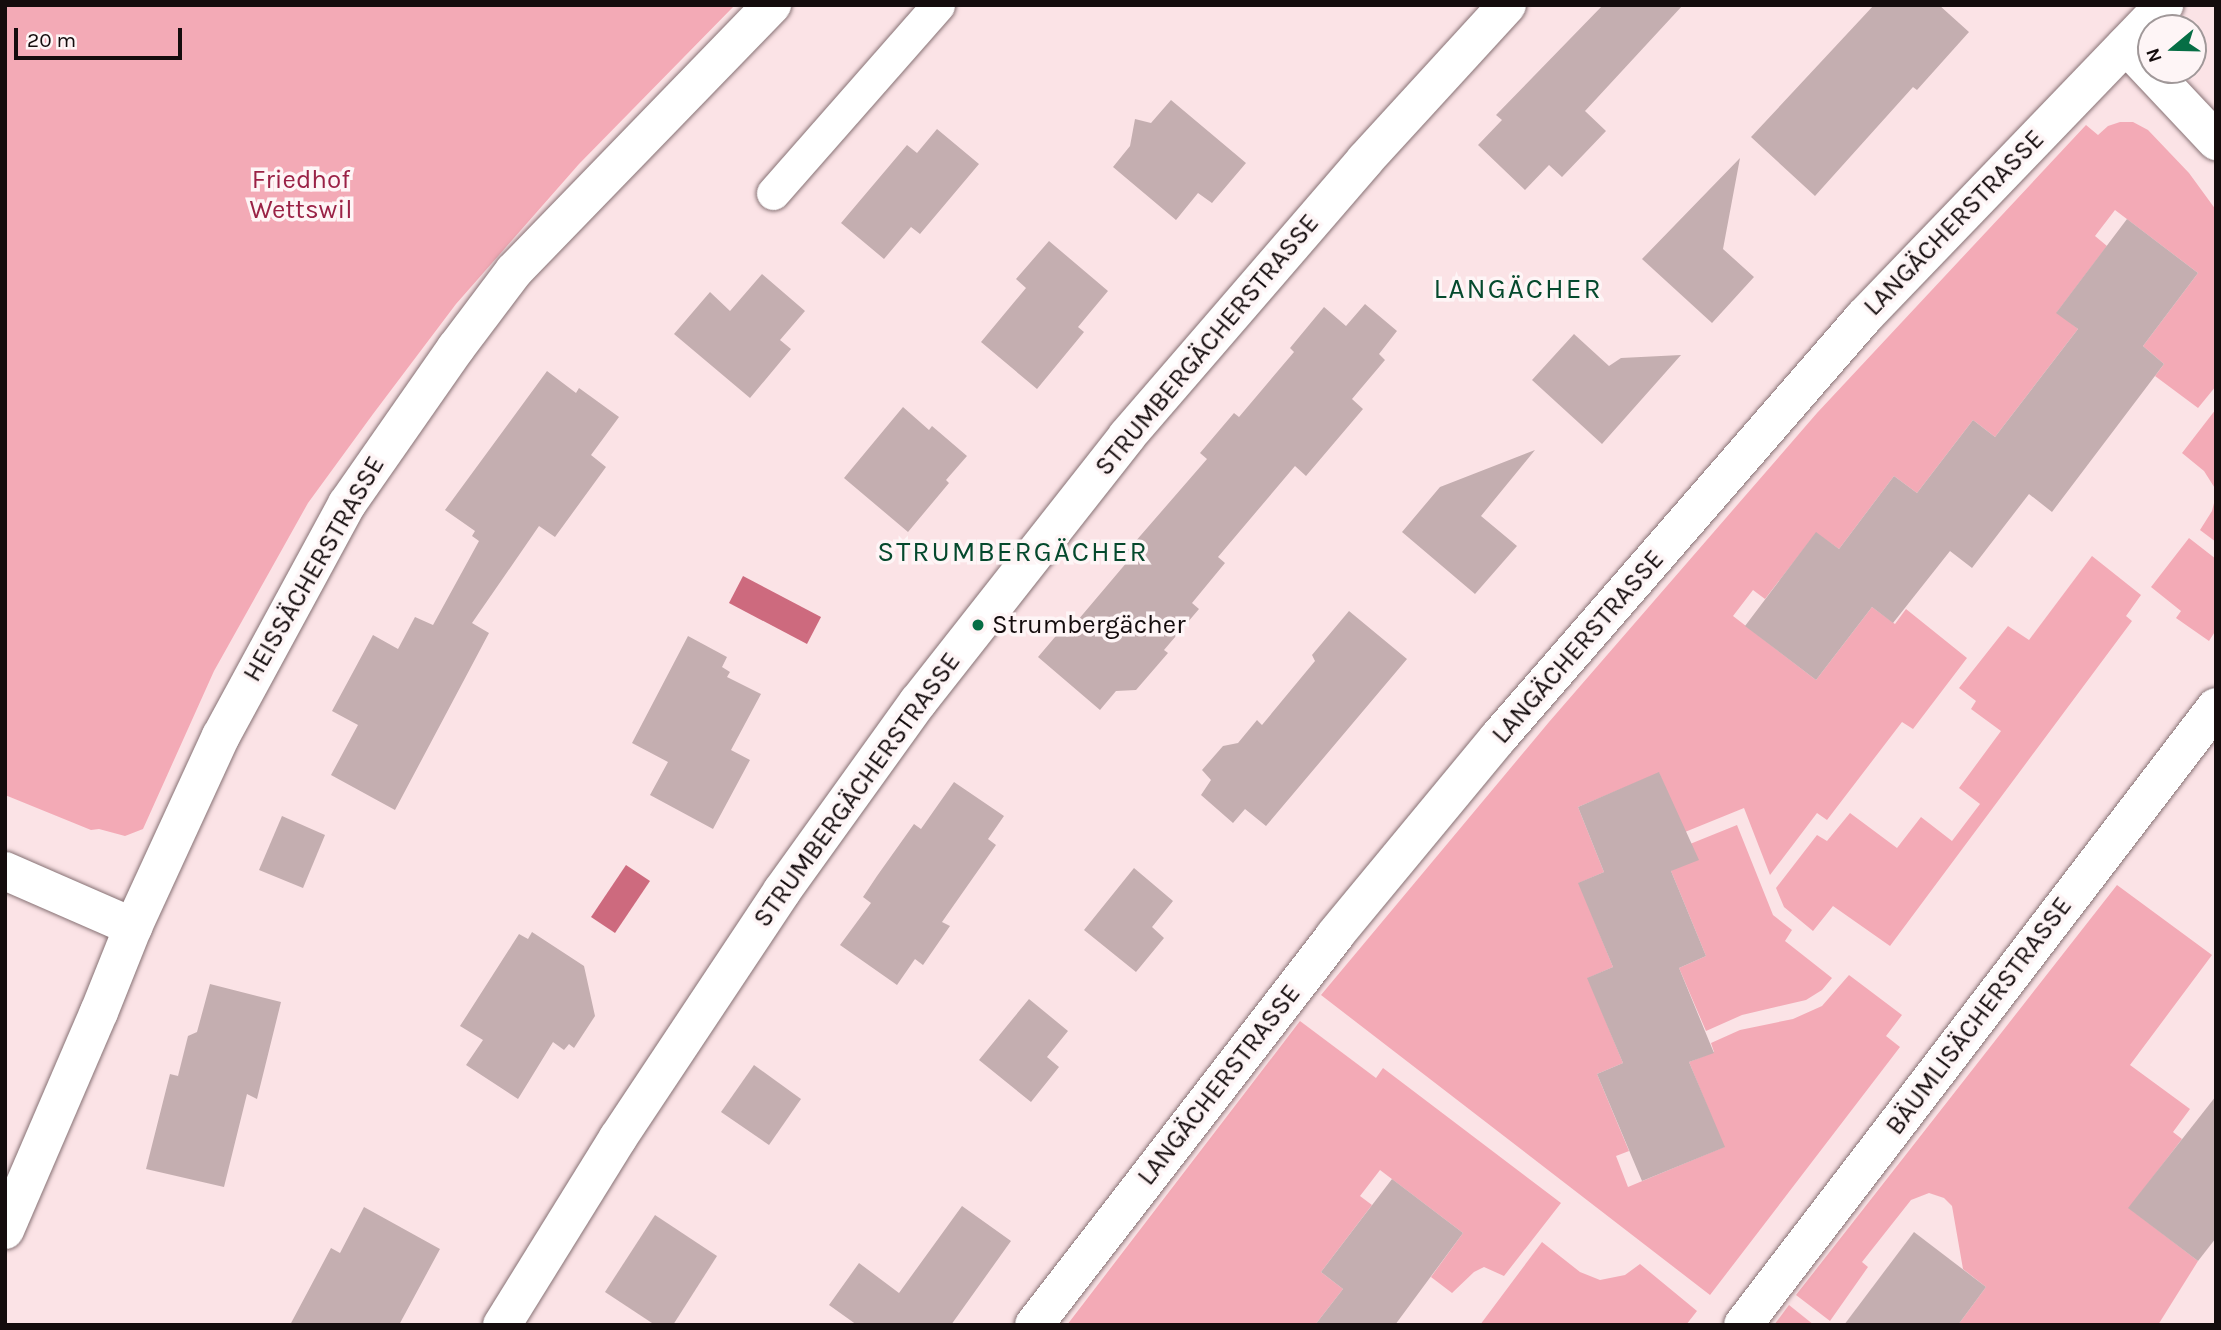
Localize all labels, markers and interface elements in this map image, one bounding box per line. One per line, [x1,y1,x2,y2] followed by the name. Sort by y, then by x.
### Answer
[18,14,186,58] scale bar
[2137,14,2207,84] north arrow
[27,28,76,52] text: 20 m
[2141,45,2167,65] text: N
[1857,124,2051,322] street label: LANGÄCHERSTRASSE
[250,164,352,226] park label: Friedhof Wettswil
[1088,208,1326,482] street label: STRUMBERGÄCHERSTRASSE
[1435,272,1601,306] district label: LANGÄCHER
[237,451,391,687] street label: HEISSÄCHERSTRASSE
[879,535,1147,569] district label: STRUMBERGÄCHER
[1486,544,1670,750] street label: LANGÄCHERSTRASSE
[992,609,1186,641] place label: Strumbergächer
[970,617,986,633] marker: Strumbergächer
[747,647,967,933] street label: STRUMBERGÄCHERSTRASSE
[1879,891,2079,1141] street label: BÄUMLISÄCHERSTRASSE
[1131,978,1307,1192] street label: LANGÄCHERSTRASSE

